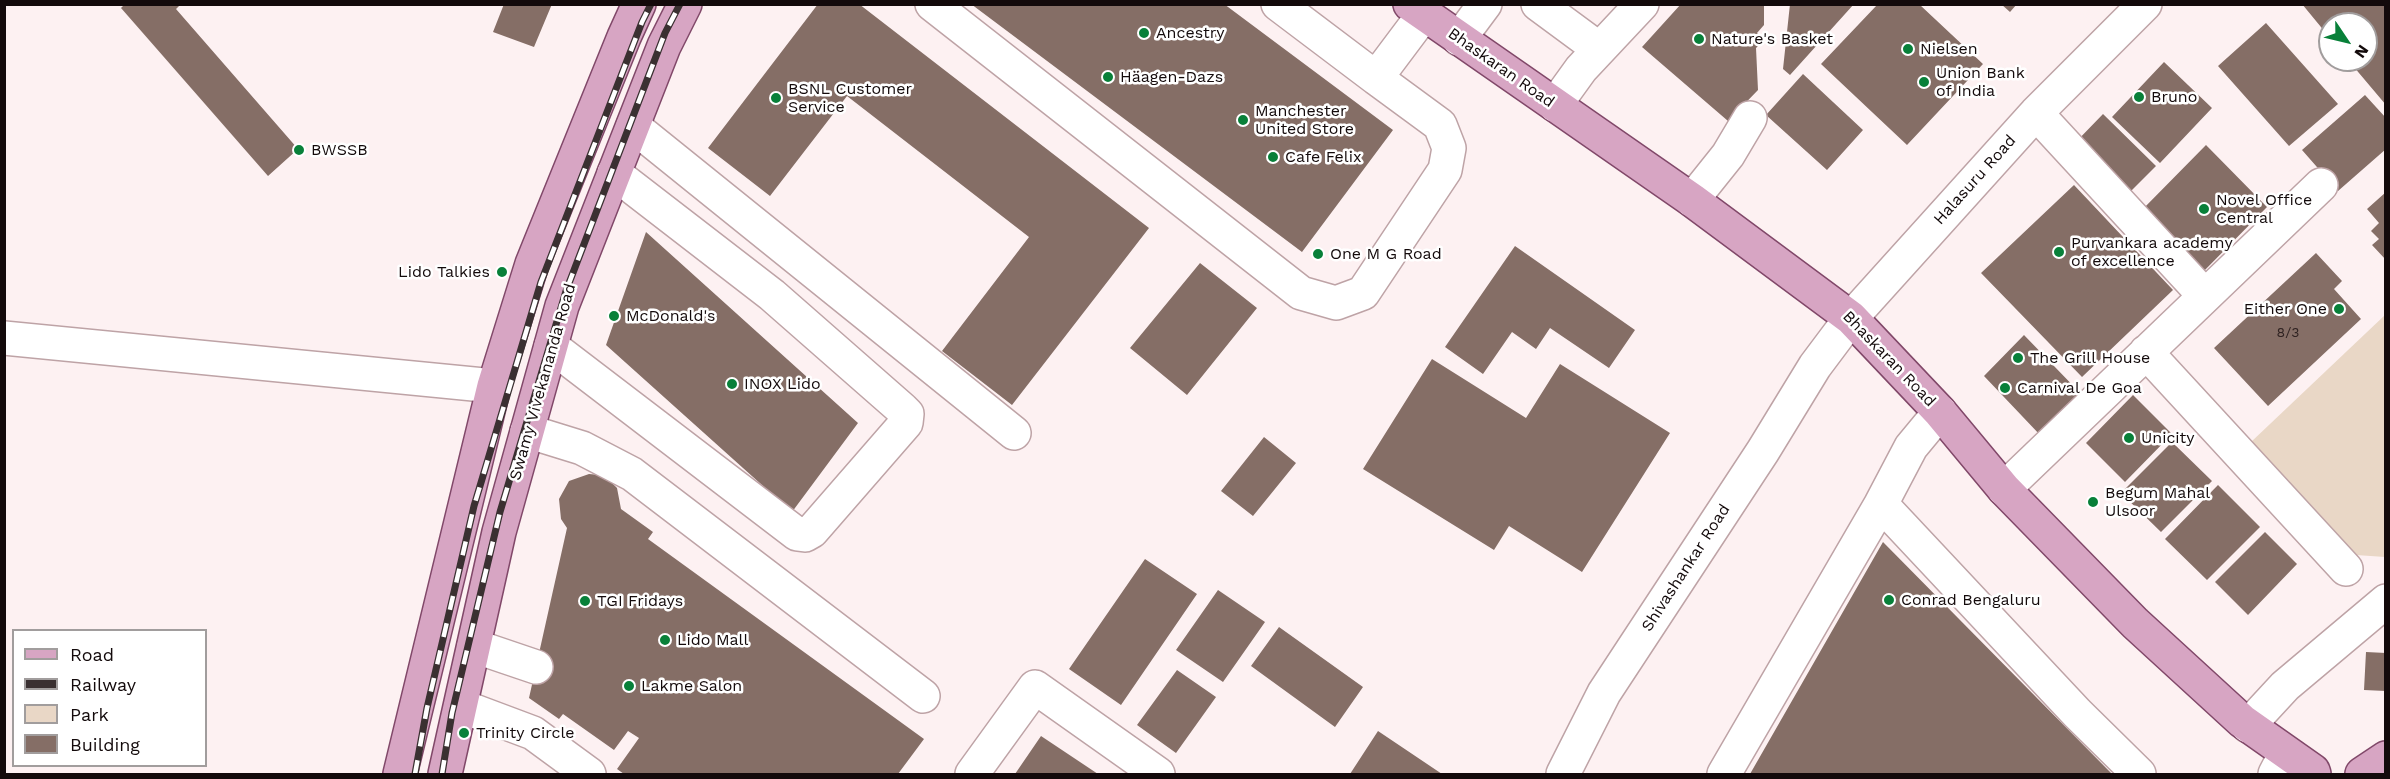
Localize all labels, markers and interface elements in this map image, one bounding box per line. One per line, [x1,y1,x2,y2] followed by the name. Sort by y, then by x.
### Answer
[2318,12,2378,72] north arrow
[1156,23,1225,43] place label: Ancestry
[1444,24,1558,112] street label: Bhaskaran Road
[1137,26,1151,40] marker: Ancestry
[1711,29,1833,49] place label: Nature's Basket
[1692,32,1706,46] marker: Nature's Basket
[1920,39,1978,59] place label: Nielsen
[2350,41,2373,62] text: N
[1901,42,1915,56] marker: Nielsen
[1936,63,2025,101] place label: Union Bank of India
[1120,67,1223,87] place label: Häagen-Dazs
[1101,70,1115,84] marker: Häagen-Dazs
[1917,75,1931,89] marker: Union Bank of India
[788,79,912,117] place label: BSNL Customer Service
[2151,87,2197,107] place label: Bruno
[2132,90,2146,104] marker: Bruno
[769,91,783,105] marker: BSNL Customer Service
[1255,101,1354,139] place label: Manchester United Store
[1236,113,1250,127] marker: Manchester United Store
[1930,131,2020,229] street label: Halasuru Road
[311,140,368,160] place label: BWSSB
[292,143,306,157] marker: BWSSB
[1285,147,1361,167] place label: Cafe Felix
[1266,150,1280,164] marker: Cafe Felix
[2216,190,2312,228] place label: Novel Office Central
[2197,202,2211,216] marker: Novel Office Central
[2071,233,2233,271] place label: Purvankara academy of excellence
[1330,244,1442,264] place label: One M G Road
[2052,245,2066,259] marker: Purvankara academy of excellence
[1311,247,1325,261] marker: One M G Road
[398,262,490,282] place label: Lido Talkies
[495,265,509,279] marker: Lido Talkies
[506,281,580,483] street label: Swamy Vivekananda Road
[2244,299,2327,319] place label: Either One
[2332,302,2346,316] marker: Either One
[626,306,715,326] place label: McDonald's
[1838,307,1940,411] street label: Bhaskaran Road
[607,309,621,323] marker: McDonald's
[2277,325,2299,341] house number: 8/3
[2030,348,2150,368] place label: The Grill House
[2011,351,2025,365] marker: The Grill House
[744,374,821,394] place label: INOX Lido
[725,377,739,391] marker: INOX Lido
[2017,378,2142,398] place label: Carnival De Goa
[1998,381,2012,395] marker: Carnival De Goa
[2141,428,2195,448] place label: Unicity
[2122,431,2136,445] marker: Unicity
[2105,483,2210,521] place label: Begum Mahal Ulsoor
[2086,495,2100,509] marker: Begum Mahal Ulsoor
[1638,501,1734,635] street label: Shivashankar Road
[1901,590,2041,610] place label: Conrad Bengaluru
[597,591,683,611] place label: TGI Fridays
[1882,593,1896,607] marker: Conrad Bengaluru
[578,594,592,608] marker: TGI Fridays
[12,629,207,767] legend
[677,630,748,650] place label: Lido Mall
[658,633,672,647] marker: Lido Mall
[70,644,114,665] text: Road
[70,674,136,695] text: Railway
[641,676,742,696] place label: Lakme Salon
[622,679,636,693] marker: Lakme Salon
[70,704,109,725] text: Park
[476,723,575,743] place label: Trinity Circle
[457,726,471,740] marker: Trinity Circle
[70,734,140,755] text: Building

